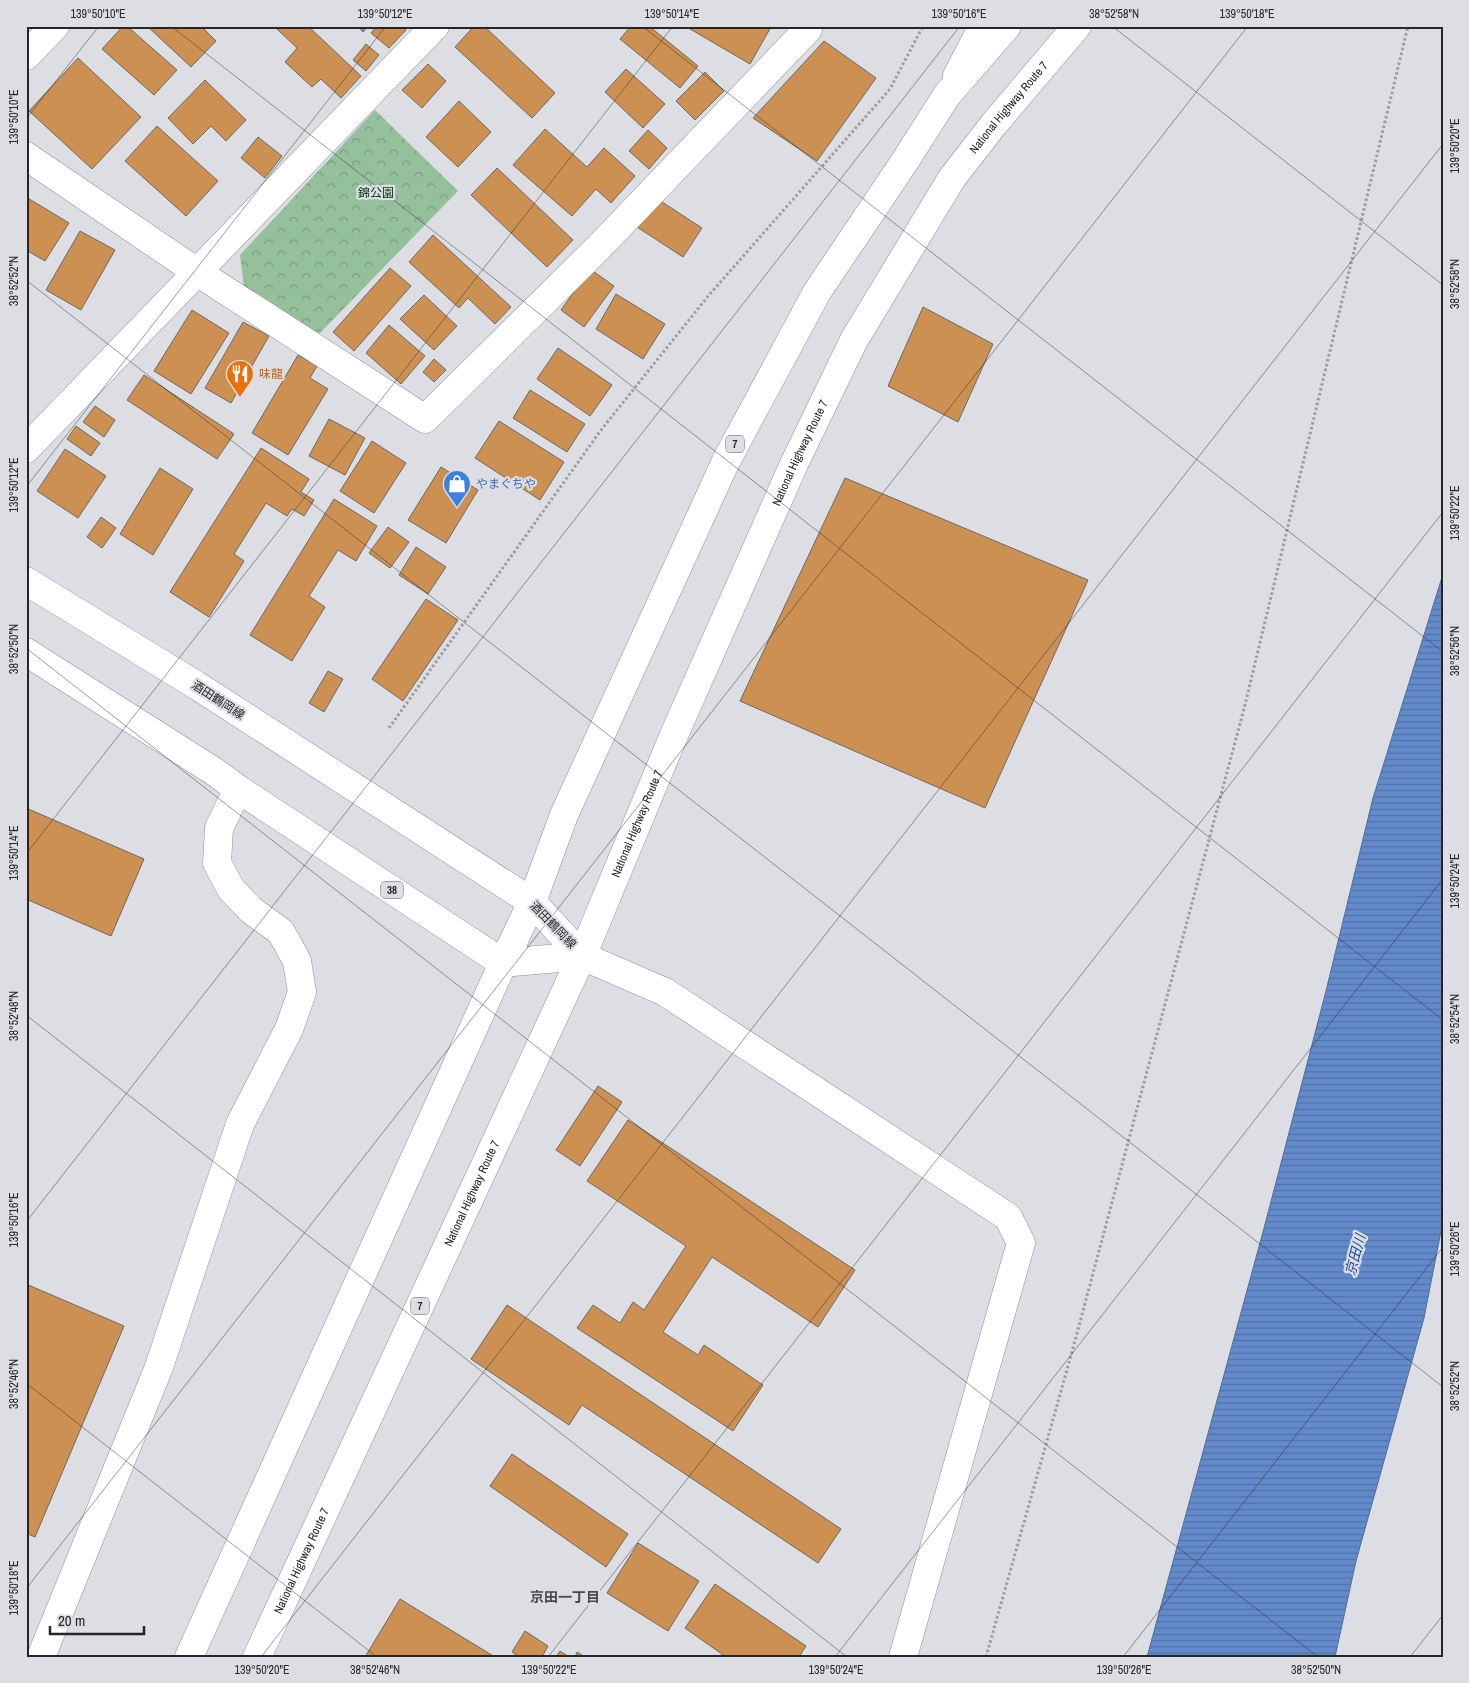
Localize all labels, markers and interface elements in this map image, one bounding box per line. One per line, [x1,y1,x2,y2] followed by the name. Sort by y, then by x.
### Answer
[70,6,126,22] text: 139°50'10"E
[357,6,413,22] text: 139°50'12"E
[644,6,700,22] text: 139°50'14"E
[931,6,987,22] text: 139°50'16"E
[1089,6,1139,22] text: 38°52'58"N
[1219,6,1275,22] text: 139°50'18"E
[966,58,1052,157] street label: National Highway Route 7
[6,89,22,145] text: 139°50'10"E
[1447,118,1463,174] text: 139°50'20"E
[358,185,394,201] park label: 錦公園
[6,256,22,306] text: 38°52'52"N
[1447,259,1463,309] text: 38°52'58"N
[225,359,255,398] restaurant icon: 味龍
[259,366,283,382] place label: 味龍
[768,397,832,508] street label: National Highway Route 7
[726,436,744,452] road number: 7
[6,457,22,513] text: 139°50'12"E
[442,469,472,508] shop icon: やまぐちや
[476,476,536,492] place label: やまぐちや
[1447,485,1463,541] text: 139°50'22"E
[6,624,22,674] text: 38°52'50"N
[1447,626,1463,676] text: 38°52'56"N
[188,677,248,723] street label: 酒田鶴岡線
[608,767,667,880] street label: National Highway Route 7
[6,825,22,881] text: 139°50'14"E
[1447,853,1463,909] text: 139°50'24"E
[381,882,403,898] road number: 38
[526,898,580,952] street label: 酒田鶴岡線
[6,991,22,1041] text: 38°52'48"N
[1447,994,1463,1044] text: 38°52'54"N
[440,1137,504,1249] street label: National Highway Route 7
[6,1192,22,1248] text: 139°50'16"E
[1447,1221,1463,1277] text: 139°50'26"E
[1341,1230,1370,1278] water label: 京田川
[411,1298,429,1314] road number: 7
[6,1359,22,1409] text: 38°52'46"N
[1447,1361,1463,1411] text: 38°52'52"N
[270,1505,333,1616] street label: National Highway Route 7
[6,1560,22,1616] text: 139°50'18"E
[530,1588,600,1606] district label: 京田一丁目
[50,1603,144,1635] scale bar
[58,1610,85,1631] text: 20 m
[234,1662,290,1678] text: 139°50'20"E
[350,1662,400,1678] text: 38°52'46"N
[521,1662,577,1678] text: 139°50'22"E
[808,1662,864,1678] text: 139°50'24"E
[1096,1662,1152,1678] text: 139°50'26"E
[1291,1662,1341,1678] text: 38°52'50"N

